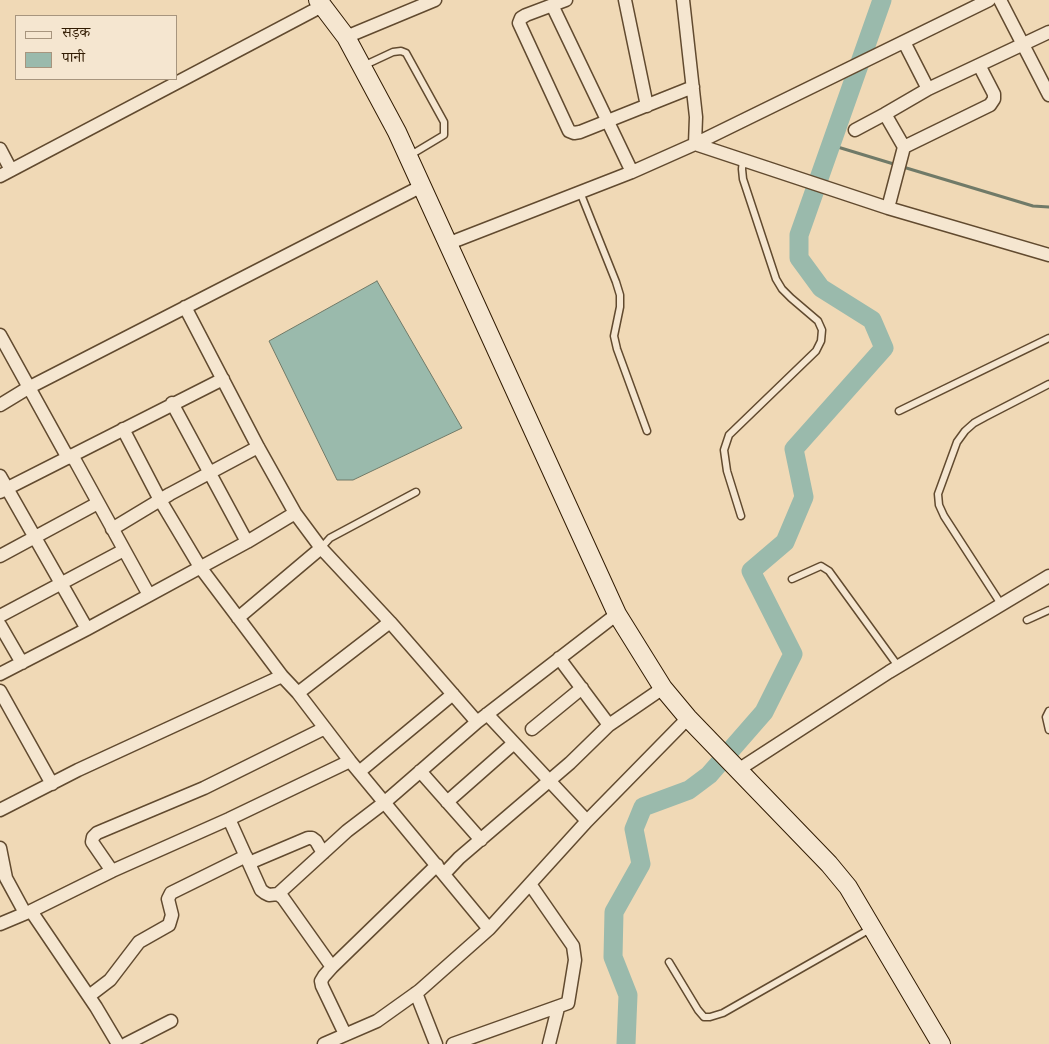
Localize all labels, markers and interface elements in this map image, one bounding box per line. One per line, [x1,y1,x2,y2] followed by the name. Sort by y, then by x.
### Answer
[15,15,178,80] legend
[62,23,90,41] text: सड़क
[62,48,85,66] text: पानी

